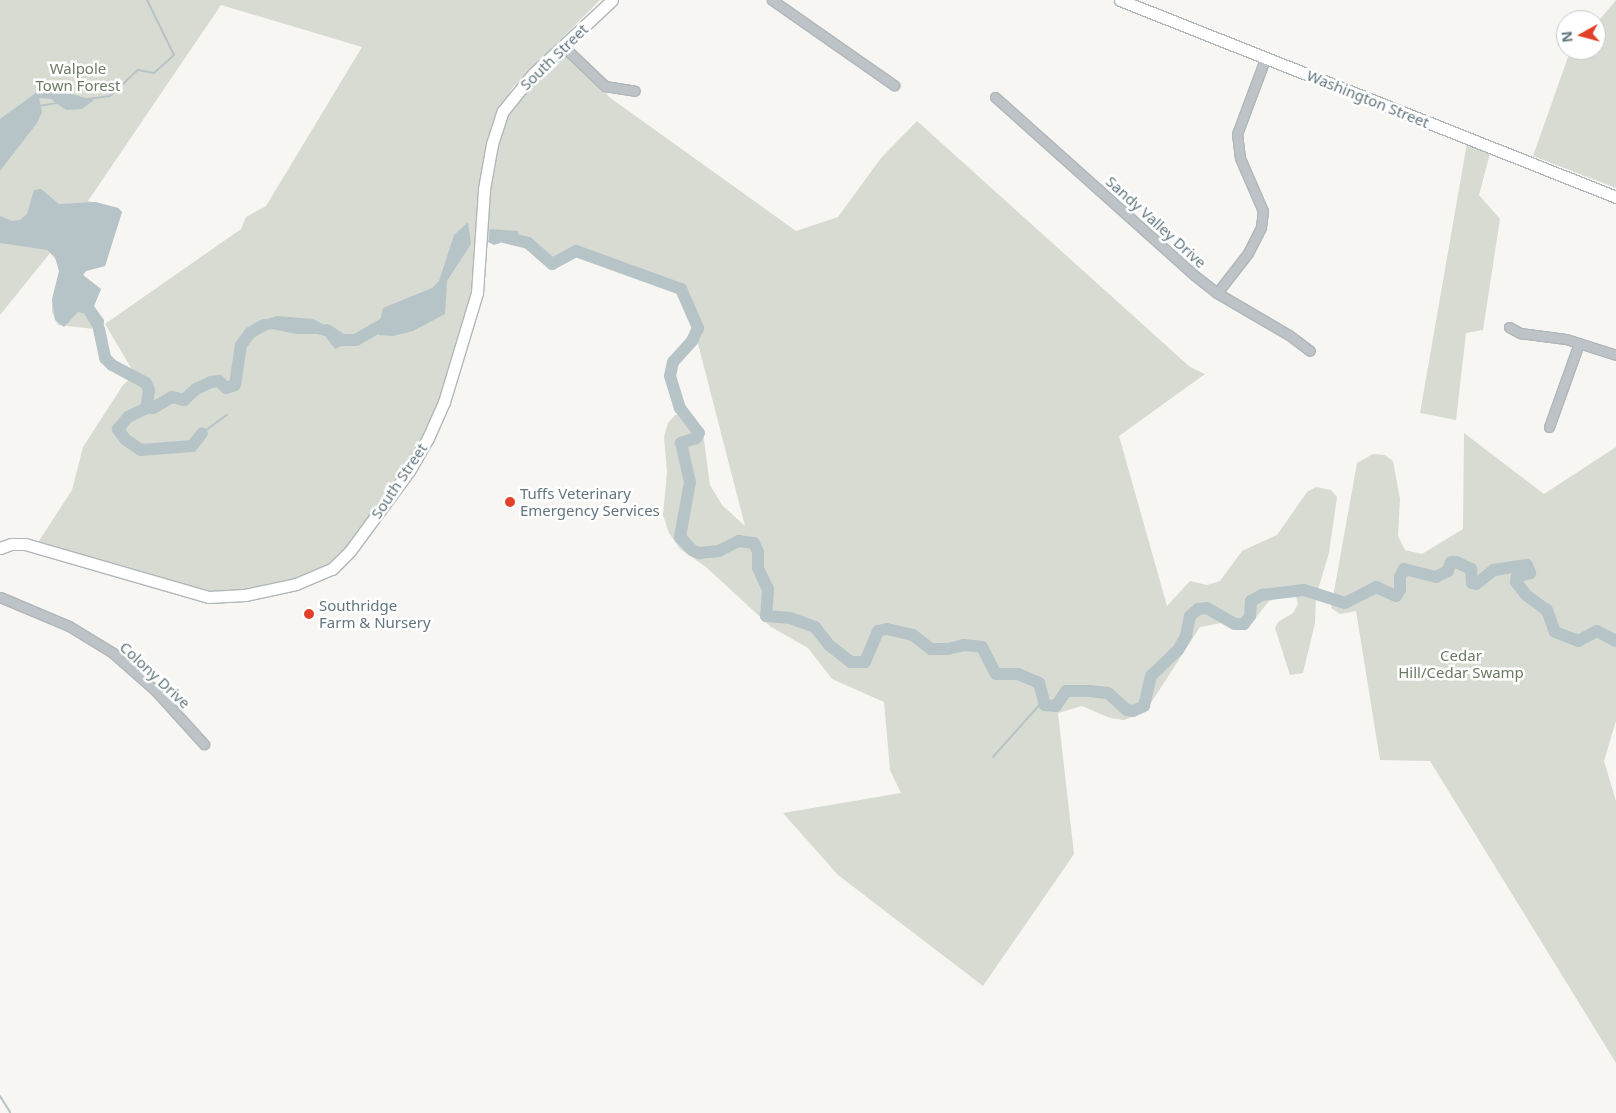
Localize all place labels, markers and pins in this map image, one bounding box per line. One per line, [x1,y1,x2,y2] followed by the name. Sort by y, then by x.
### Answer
[520,484,660,519] place label: Tuffs Veterinary Emergency Services
[504,496,516,508] marker: Tuffs Veterinary Emergency Services
[319,596,431,631] place label: Southridge Farm & Nursery
[303,608,315,620] marker: Southridge Farm & Nursery

